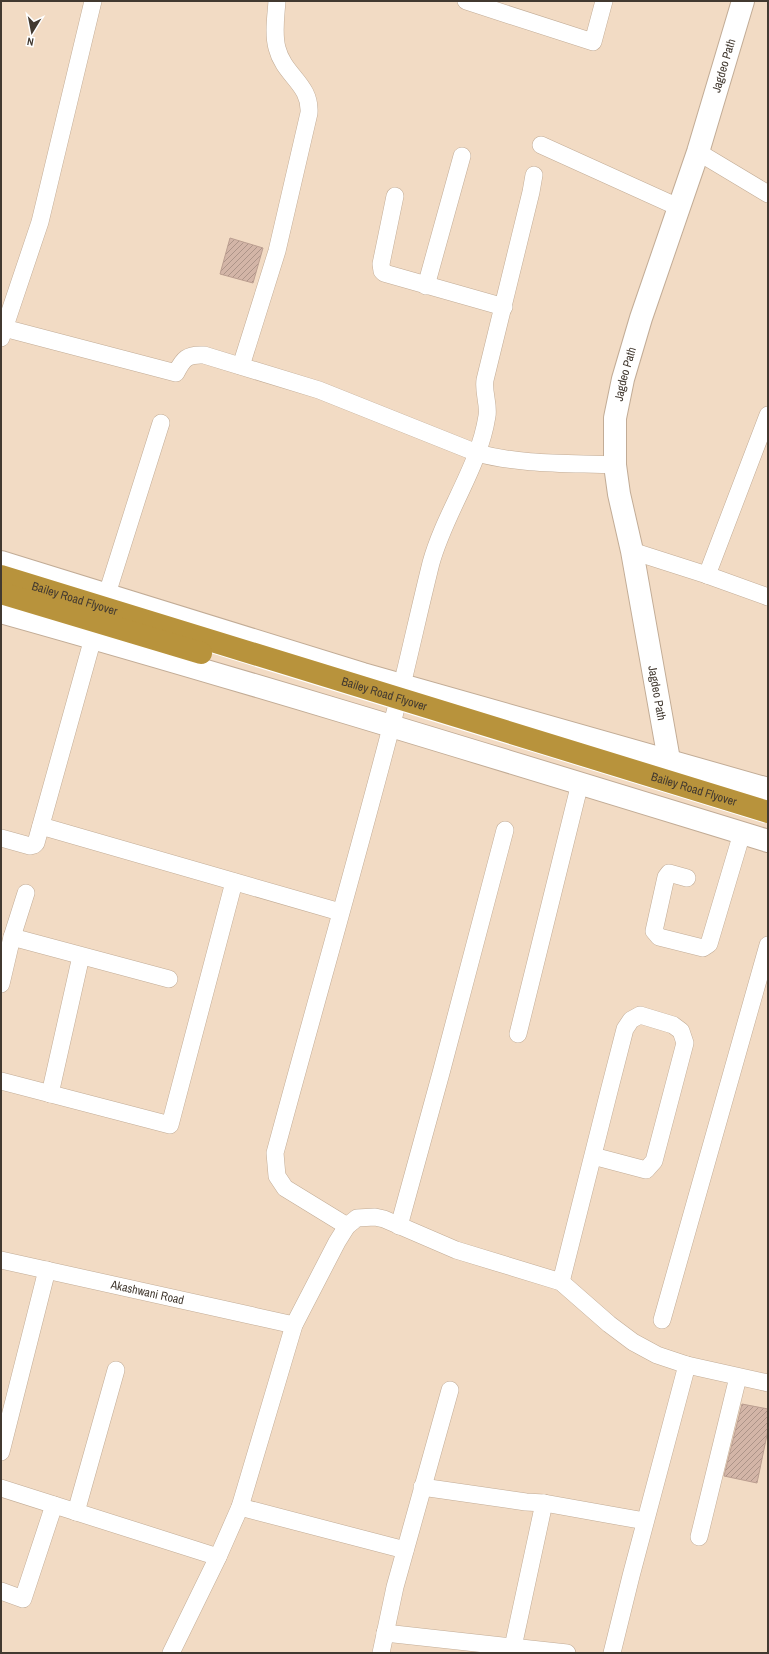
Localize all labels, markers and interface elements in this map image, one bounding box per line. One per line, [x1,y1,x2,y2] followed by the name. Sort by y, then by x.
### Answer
[12,12,52,52] north arrow
[26,34,35,49] text: N
[708,37,739,94] street label: Jagdeo Path
[611,345,640,403] street label: Jagdeo Path
[30,578,120,620] street label: Bailey Road Flyover
[644,664,670,722] street label: Jagdeo Path
[339,673,430,715] street label: Bailey Road Flyover
[649,769,739,810] street label: Bailey Road Flyover
[108,1276,186,1308] street label: Akashwani Road

